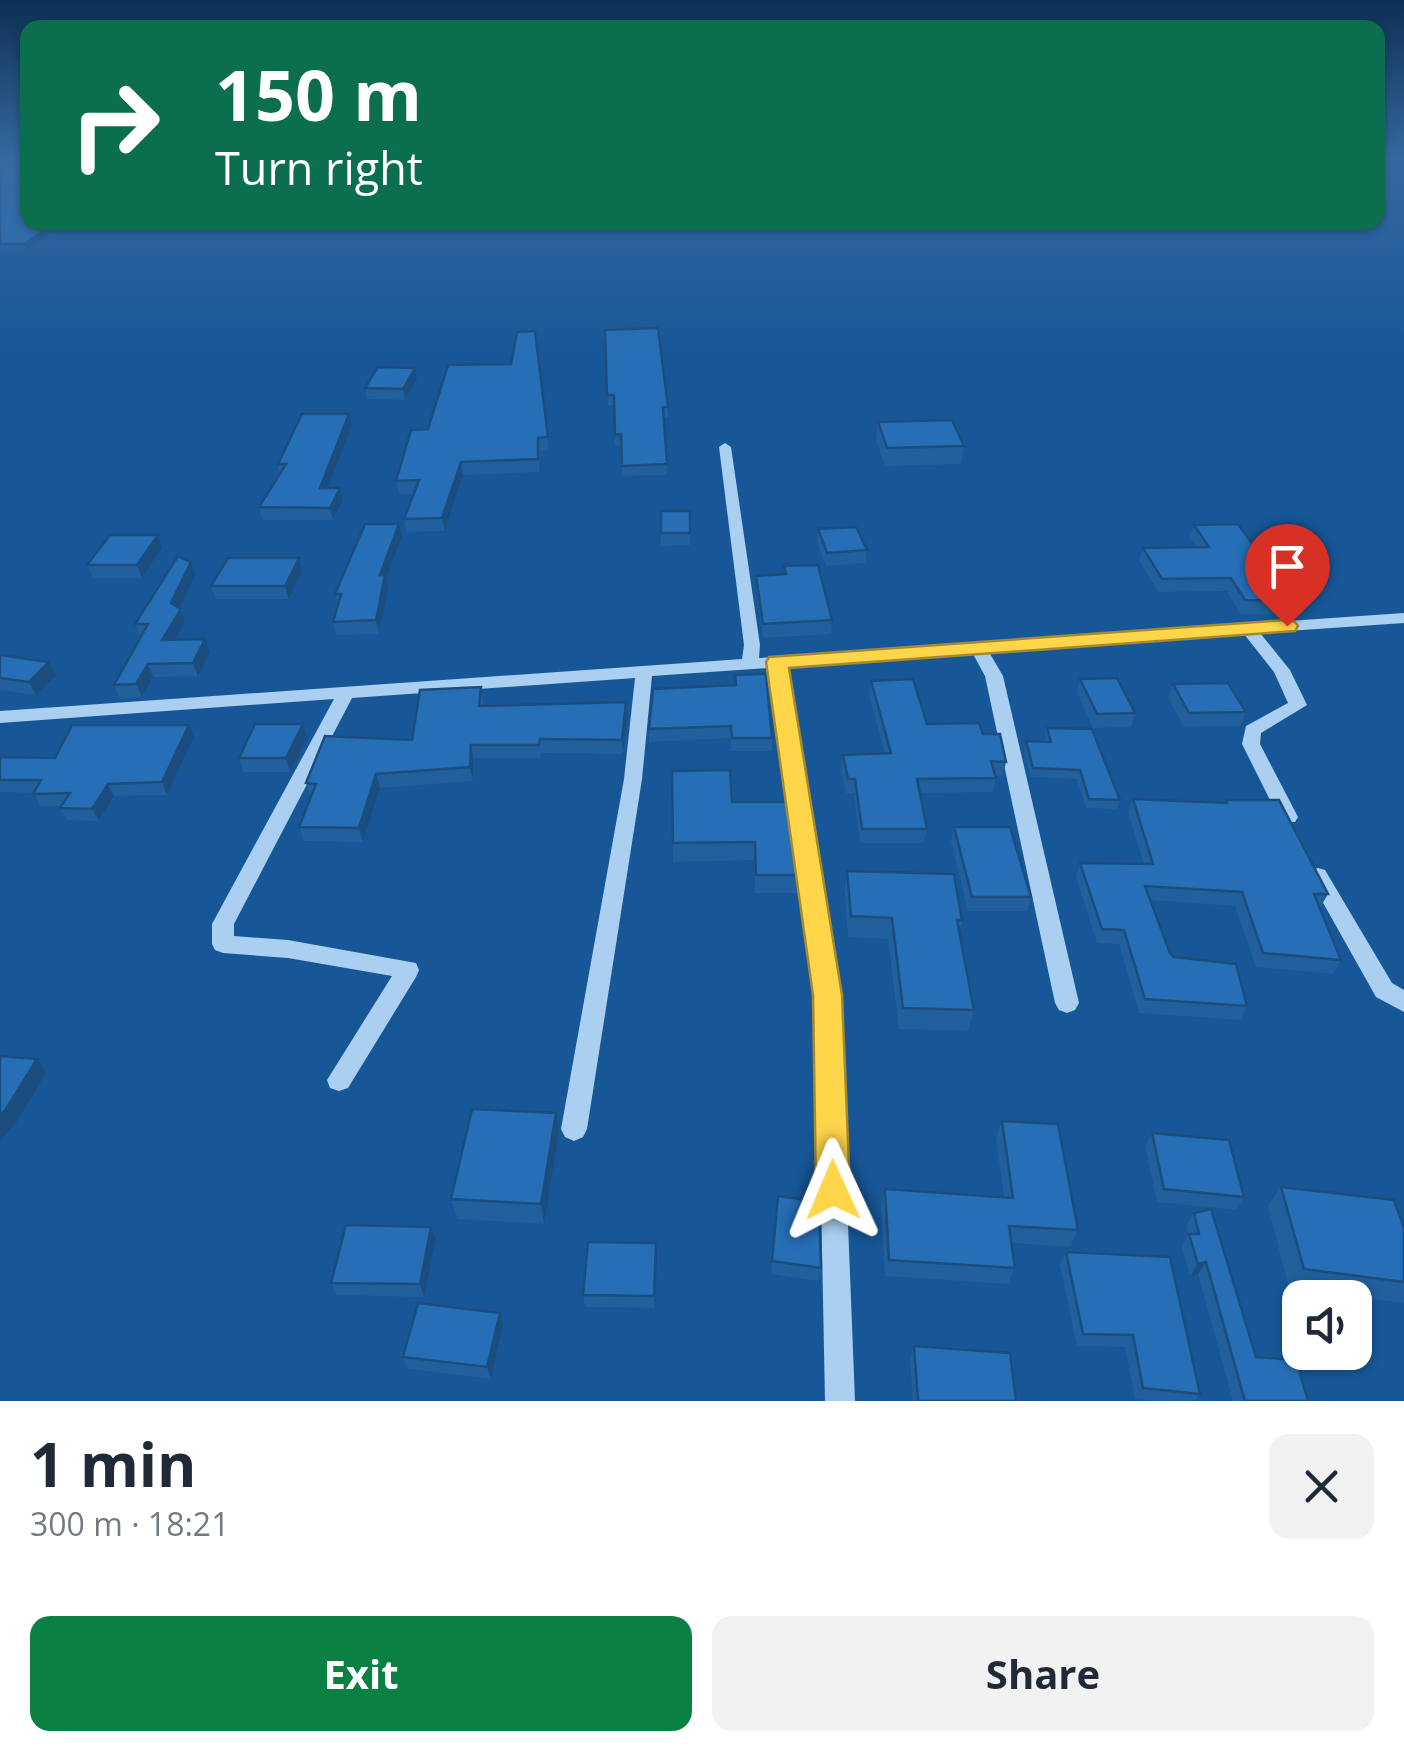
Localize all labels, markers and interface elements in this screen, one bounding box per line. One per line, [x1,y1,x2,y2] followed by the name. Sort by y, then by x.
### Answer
[215,46,422,142] text: 150 m
[50,60,180,190] icon: right
[215,137,423,198] text: Turn right
[1245,524,1330,627] pin
[1260,539,1315,594] icon: arrive
[781,1138,885,1242] position arrow
[1282,1280,1372,1370] map controls
[1282,1280,1372,1370] button: sound
[30,1423,197,1505] text: 1 min
[1269,1434,1374,1539] button: close
[30,1502,229,1545] text: 300 m · 18:21
[30,1616,692,1731] button: Exit
[712,1616,1374,1731] button: Share

